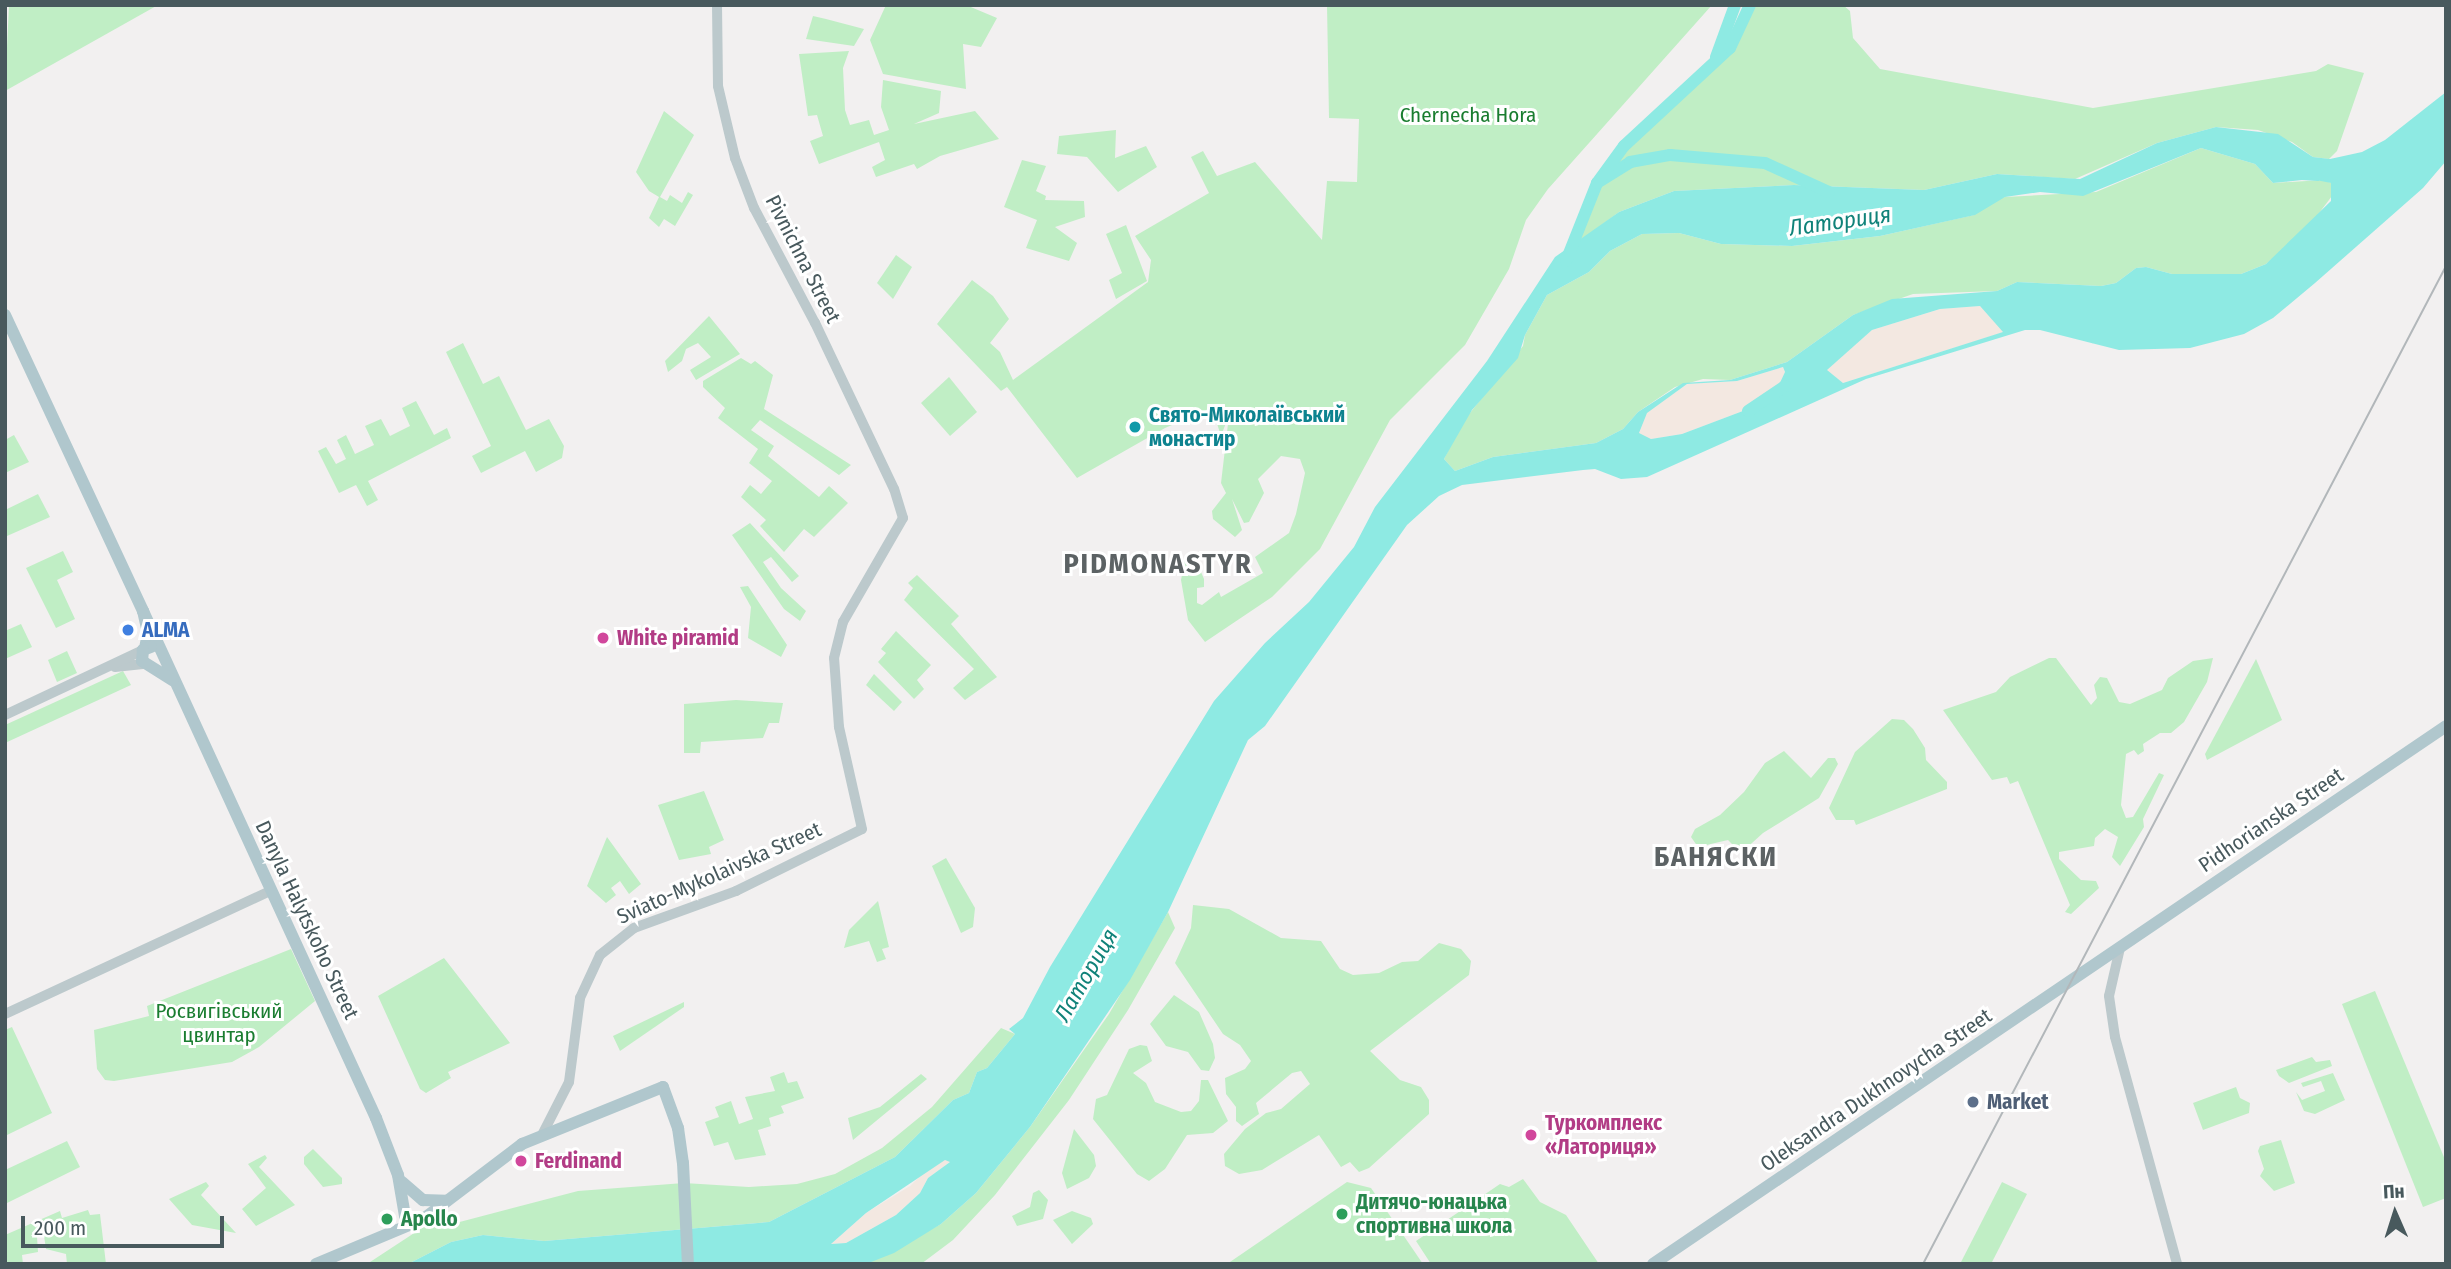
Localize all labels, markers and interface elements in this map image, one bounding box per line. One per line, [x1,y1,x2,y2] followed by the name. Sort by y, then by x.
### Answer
[1400,102,1536,128] park label: Chernecha Hora
[760,191,846,327] street label: Pivnichna Street
[1787,200,1893,242] water label: Латориця
[1149,402,1345,452] place label: Свято-Миколаївський монастир
[1127,419,1143,435] marker: Свято-Миколаївський монастир
[1065,547,1251,581] district label: PIDMONASTYR
[142,617,189,643] place label: ALMA
[120,622,136,638] marker: ALMA
[617,625,739,651] place label: White piramid
[595,630,611,646] marker: White piramid
[2194,762,2348,878] street label: Pidhorianska Street
[250,817,364,1023] street label: Danyla Halytskoho Street
[613,817,825,929] street label: Sviato-Mykolaivska Street
[1655,840,1777,874] district label: БАНЯСКИ
[1048,924,1124,1026] water label: Латориця
[155,998,283,1048] park label: Росвигівський цвинтар
[1756,1003,1996,1177] street label: Oleksandra Dukhnovycha Street
[1987,1089,2049,1115] place label: Market
[1965,1094,1981,1110] marker: Market
[1545,1110,1662,1160] place label: Туркомплекс «Латориця»
[1523,1127,1539,1143] marker: Туркомплекс «Латориця»
[535,1148,622,1174] place label: Ferdinand
[513,1153,529,1169] marker: Ferdinand
[2360,1178,2430,1248] north arrow
[2383,1179,2405,1204] text: Пн
[1356,1189,1513,1239] place label: Дитячо-юнацька спортивна школа
[24,1202,228,1246] scale bar
[401,1206,458,1232] place label: Apollo
[1334,1206,1350,1222] marker: Дитячо-юнацька спортивна школа
[379,1211,395,1227] marker: Apollo
[34,1215,86,1241] text: 200 m

